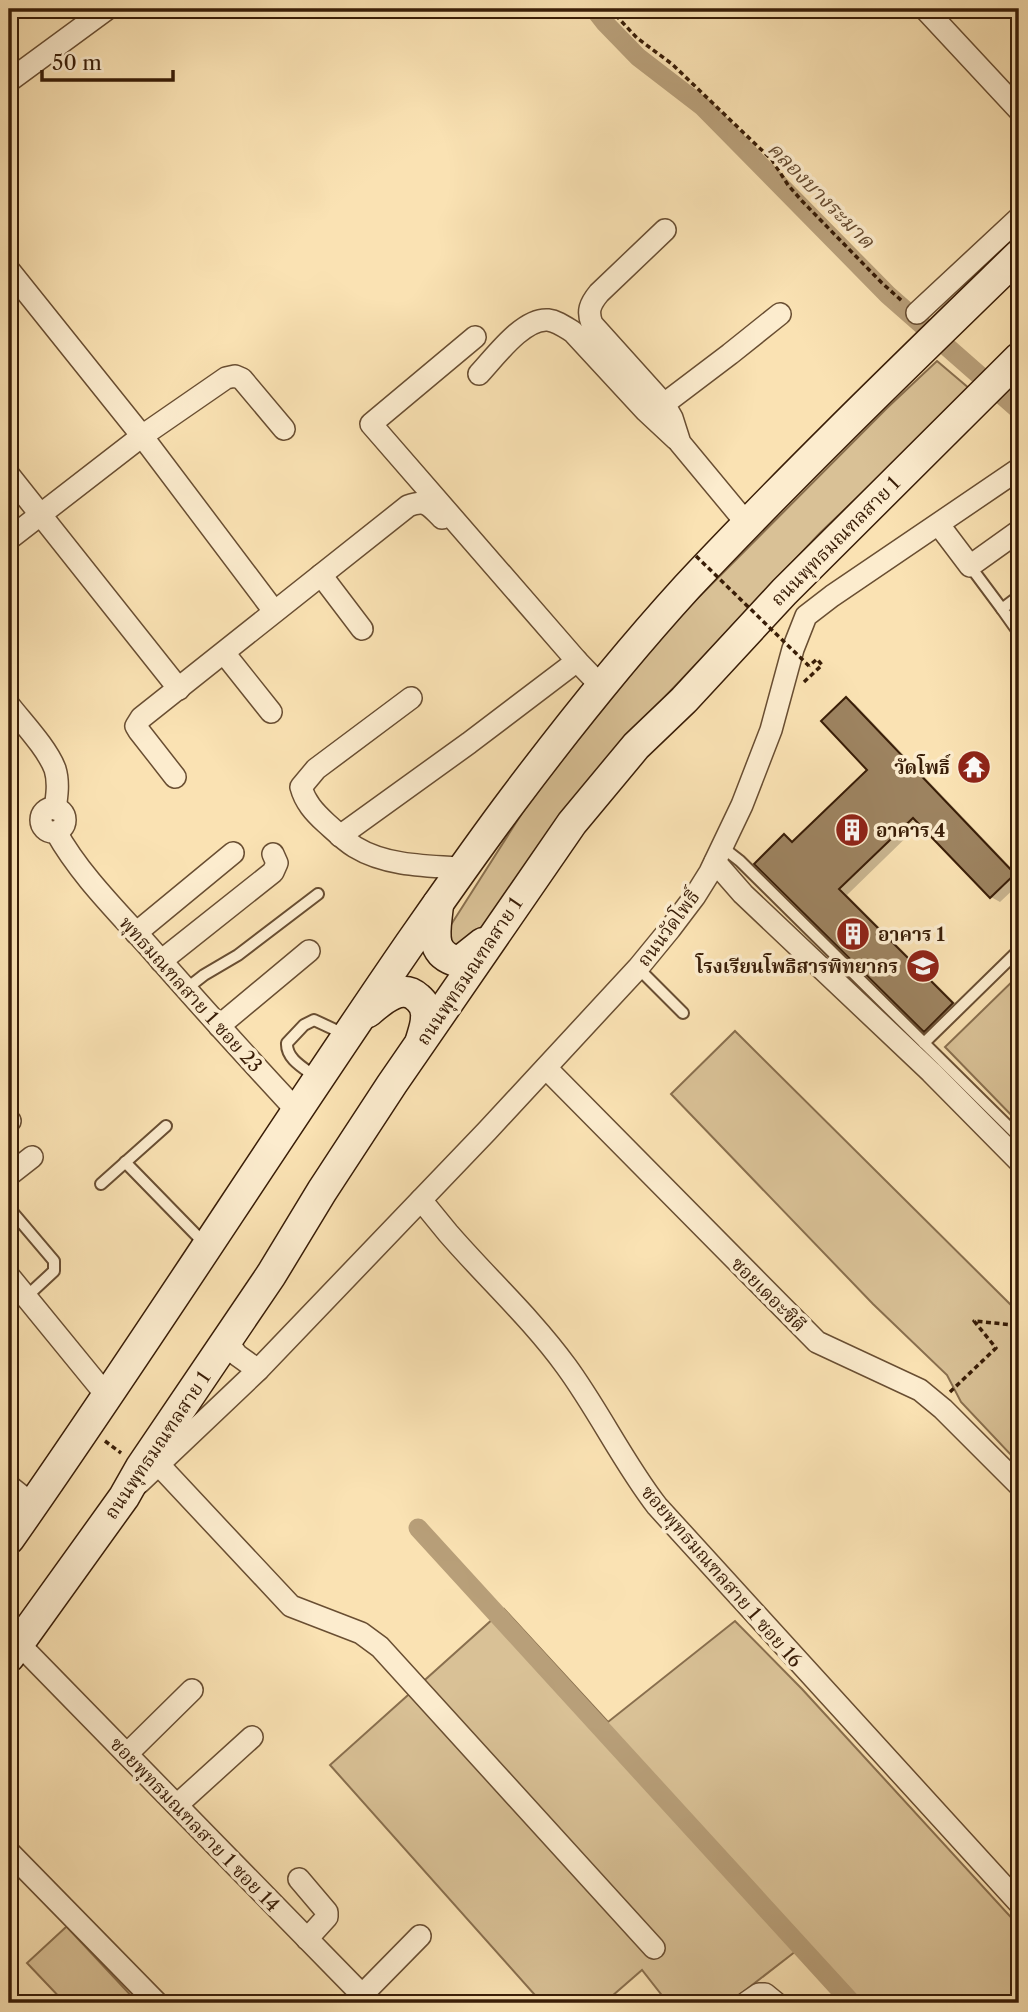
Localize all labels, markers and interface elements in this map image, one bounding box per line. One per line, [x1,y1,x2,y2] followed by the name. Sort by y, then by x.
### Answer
[42,38,173,82] scale bar
[52,50,102,75] text: 50 m
[763,136,880,254] water label: คลองบางระมาด
[766,472,905,611] street label: ถนนพุทธมณฑลสาย 1
[955,748,993,786] temple icon: วัดโพธิ์
[894,753,951,779] place label: วัดโพธิ์
[833,811,871,849] building icon: อาคาร 4
[876,819,945,842] place label: อาคาร 4
[630,882,706,971] street label: ถนนวัดโพธิ์
[411,893,528,1050] street label: ถนนพุทธมณฑลสาย 1
[114,912,267,1078] street label: พุทธมณฑลสาย 1 ซอย 23
[834,915,872,953] building icon: อาคาร 1
[878,923,945,946] place label: อาคาร 1
[904,947,942,985] school or university icon: โรงเรียนโพธิสารพิทยากร
[695,953,898,978] place label: โรงเรียนโพธิสารพิทยากร
[726,1252,811,1337] street label: ซอยเดอะซิตี
[99,1367,216,1524] street label: ถนนพุทธมณฑลสาย 1
[636,1481,807,1673] street label: ซอยพุทธมณฑลสาย 1 ซอย 16
[105,1732,284,1917] street label: ซอยพุทธมณฑลสาย 1 ซอย 14

